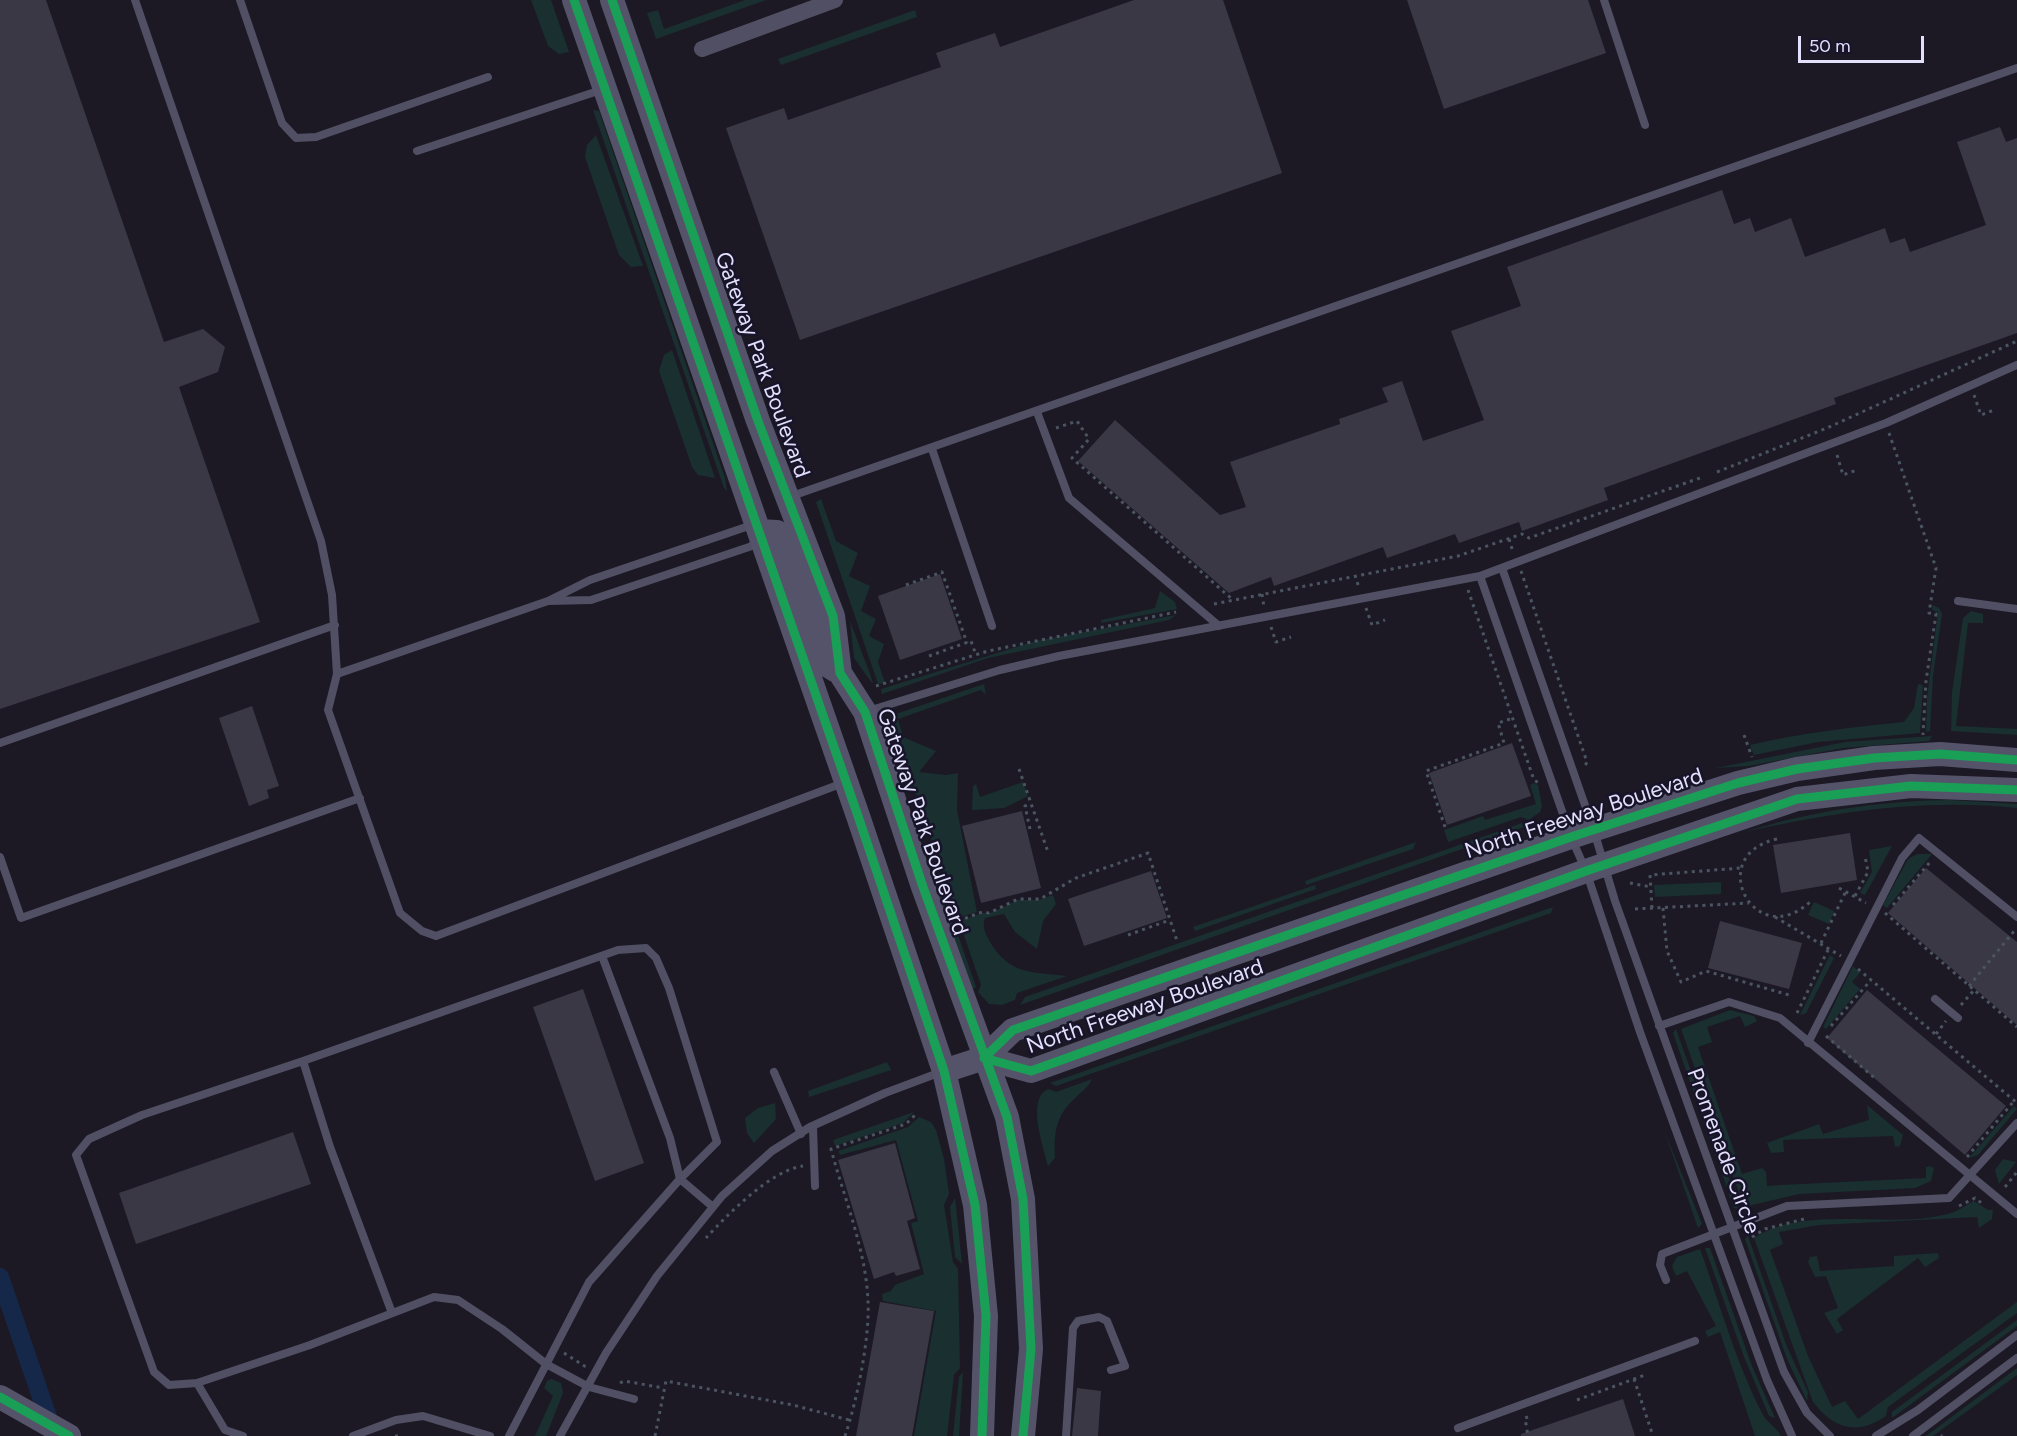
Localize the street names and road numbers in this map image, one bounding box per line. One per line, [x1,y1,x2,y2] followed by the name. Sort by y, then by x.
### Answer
[709,249,815,481] street label: Gateway Park Boulevard
[871,705,973,939] street label: Gateway Park Boulevard
[1462,763,1706,865] street label: North Freeway Boulevard
[1023,954,1267,1060] street label: North Freeway Boulevard
[1681,1064,1765,1238] street label: Promenade Circle

